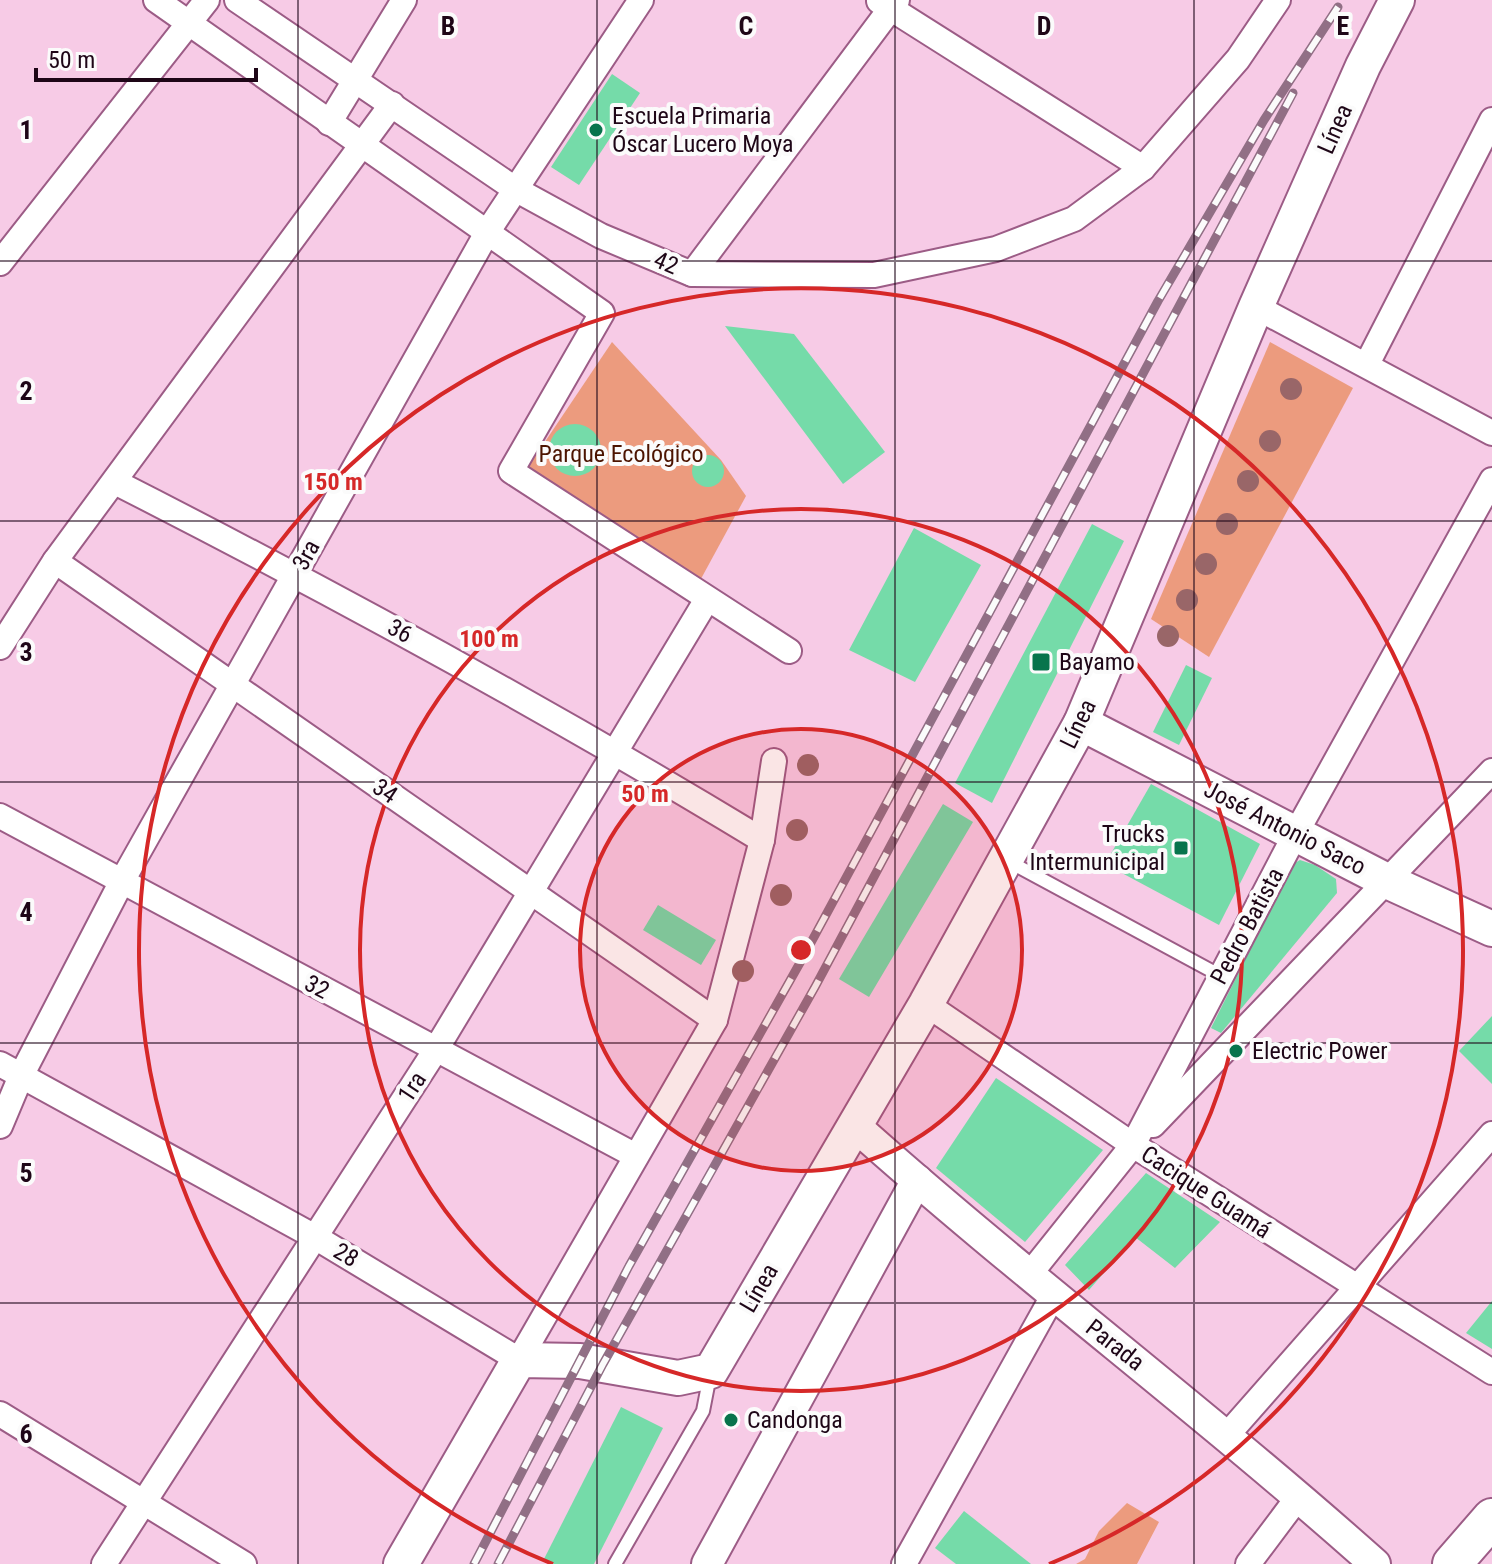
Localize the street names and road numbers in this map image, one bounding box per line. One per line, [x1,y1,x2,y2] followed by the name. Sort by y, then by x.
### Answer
[1312,100,1358,158] street label: Línea
[650,245,682,281] street label: 42
[286,535,326,575] street label: 3ra
[383,613,417,649] street label: 36
[1054,695,1102,753] street label: Línea
[367,773,403,809] street label: 34
[1200,775,1370,881] street label: José Antonio Saco
[1205,863,1289,989] street label: Pedro Batista
[300,969,334,1005] street label: 32
[392,1067,432,1107] street label: 1ra
[1136,1140,1276,1244] street label: Cacique Guamá
[329,1237,363,1273] street label: 28
[734,1259,784,1317] street label: Línea
[1080,1314,1150,1376] street label: Parada

